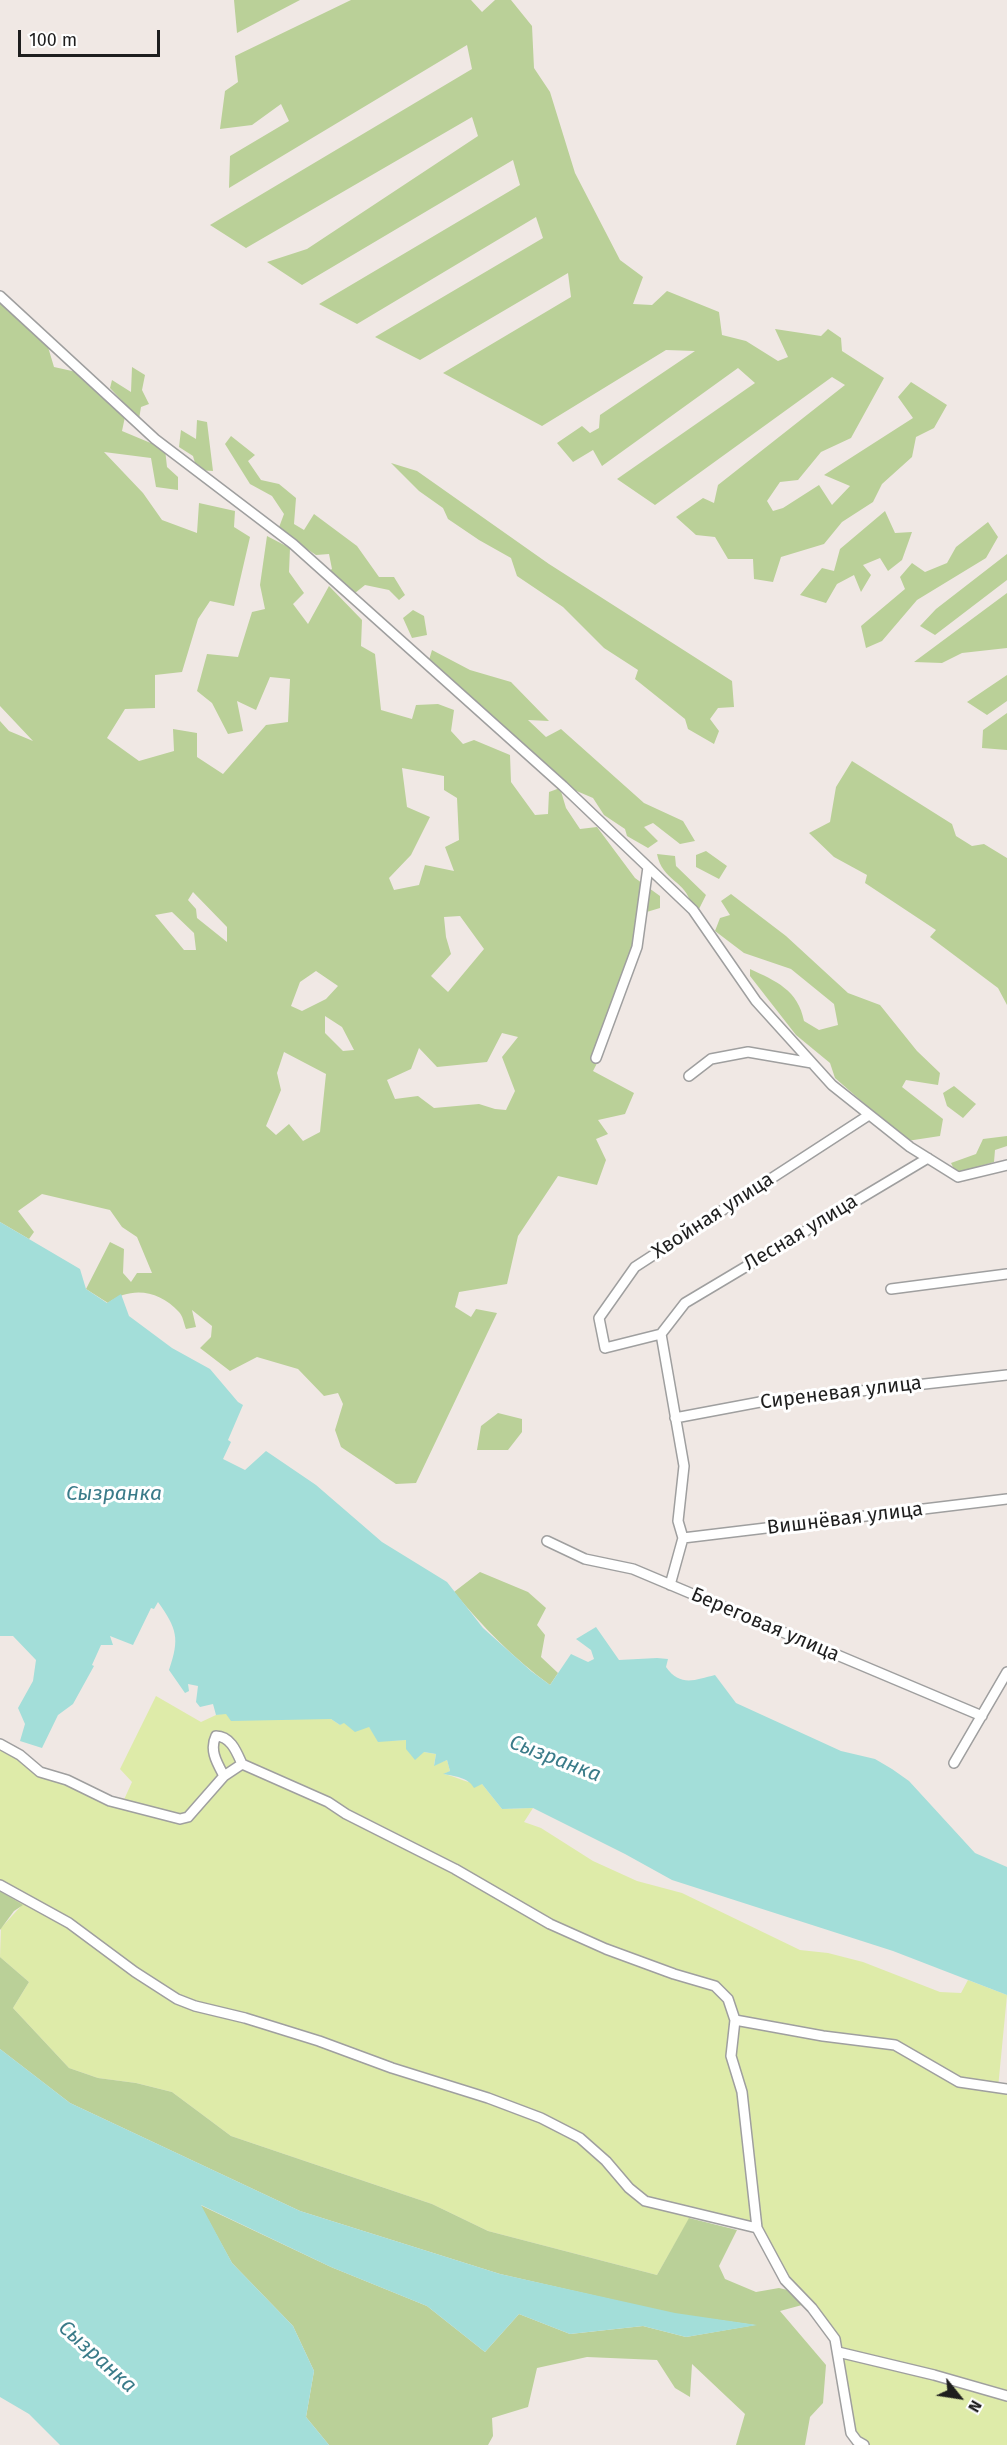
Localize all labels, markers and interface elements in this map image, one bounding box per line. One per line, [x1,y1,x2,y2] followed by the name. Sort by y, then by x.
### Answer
[21,18,164,56] scale bar
[29,29,77,51] text: 100 m
[648,1168,778,1264] street label: Хвойная улица
[740,1190,862,1276] street label: Лесная улица
[759,1371,923,1415] street label: Сиреневая улица
[66,1481,162,1507] water label: Сызранка
[766,1498,924,1540] street label: Вишнёвая улица
[687,1583,843,1667] street label: Береговая улица
[506,1730,604,1788] water label: Сызранка
[53,2315,141,2399] water label: Сызранка
[929,2367,989,2427] north arrow
[964,2397,986,2416] text: N

